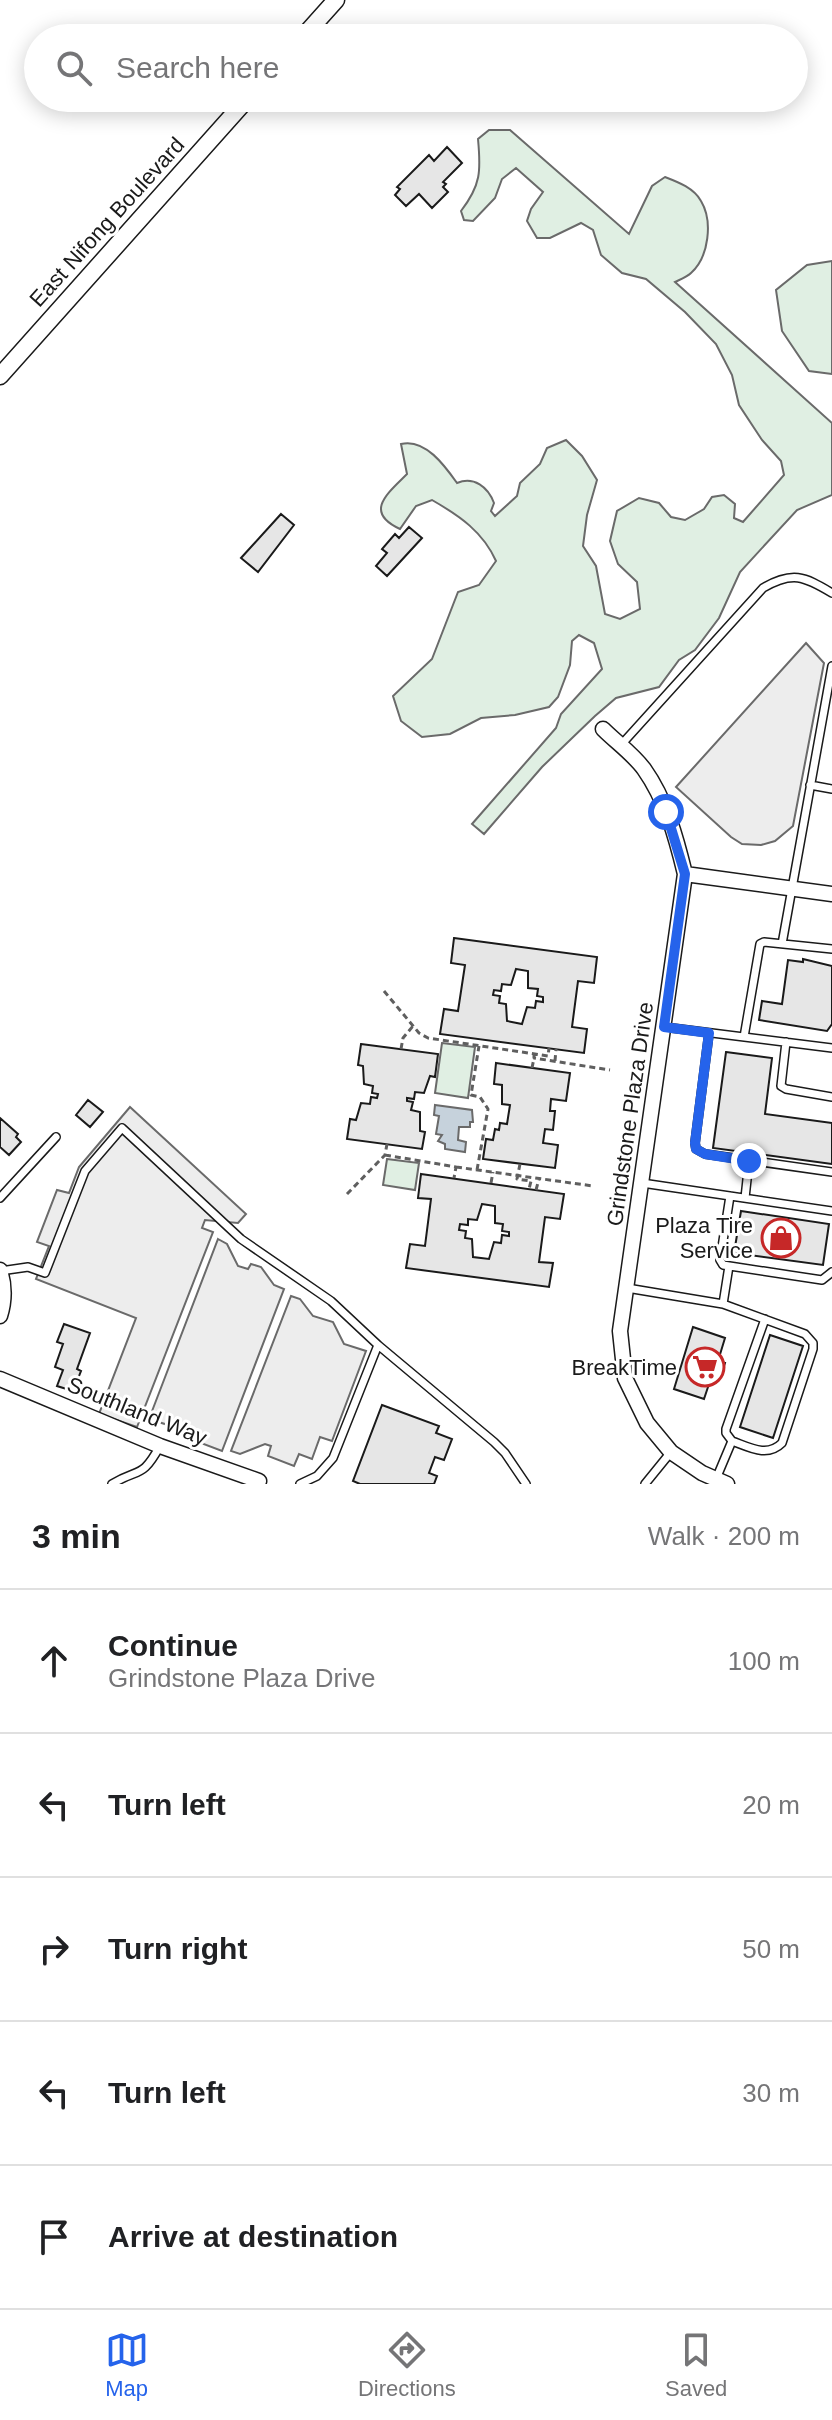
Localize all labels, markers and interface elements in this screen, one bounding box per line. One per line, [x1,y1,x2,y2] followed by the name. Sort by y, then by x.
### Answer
[24,24,808,112] search box
[52,46,96,90] icon: search
[116,51,279,84] text: Search here
[24,132,190,312] street label: East Nifong Boulevard
[648,794,684,830] route start
[602,1000,658,1228] street label: Grindstone Plaza Drive
[731,1143,767,1179] route end
[655,1213,753,1263] place label: Plaza Tire Service
[760,1217,802,1259] shop icon: Plaza Tire Service
[684,1346,726,1388] supermarket icon: BreakTime
[571,1355,677,1380] place label: BreakTime
[64,1372,210,1450] street label: Southland Way
[32,1517,121,1555] text: 3 min
[648,1521,800,1551] text: Walk · 200 m
[108,1629,238,1662] text: Continue
[32,1639,76,1683] icon: ahead
[728,1646,800,1676] text: 100 m
[108,1663,375,1693] text: Grindstone Plaza Drive
[32,1783,76,1827] icon: left
[108,1788,226,1821] text: Turn left
[742,1790,800,1820] text: 20 m
[32,1927,76,1971] icon: right
[108,1932,247,1965] text: Turn right
[742,1934,800,1964] text: 50 m
[32,2071,76,2115] icon: left
[108,2076,226,2109] text: Turn left
[742,2078,800,2108] text: 30 m
[32,2215,76,2259] icon: arrive
[108,2220,398,2253] text: Arrive at destination
[105,2328,149,2402] tab: Map
[358,2328,456,2402] tab: Directions
[665,2328,727,2402] tab: Saved

